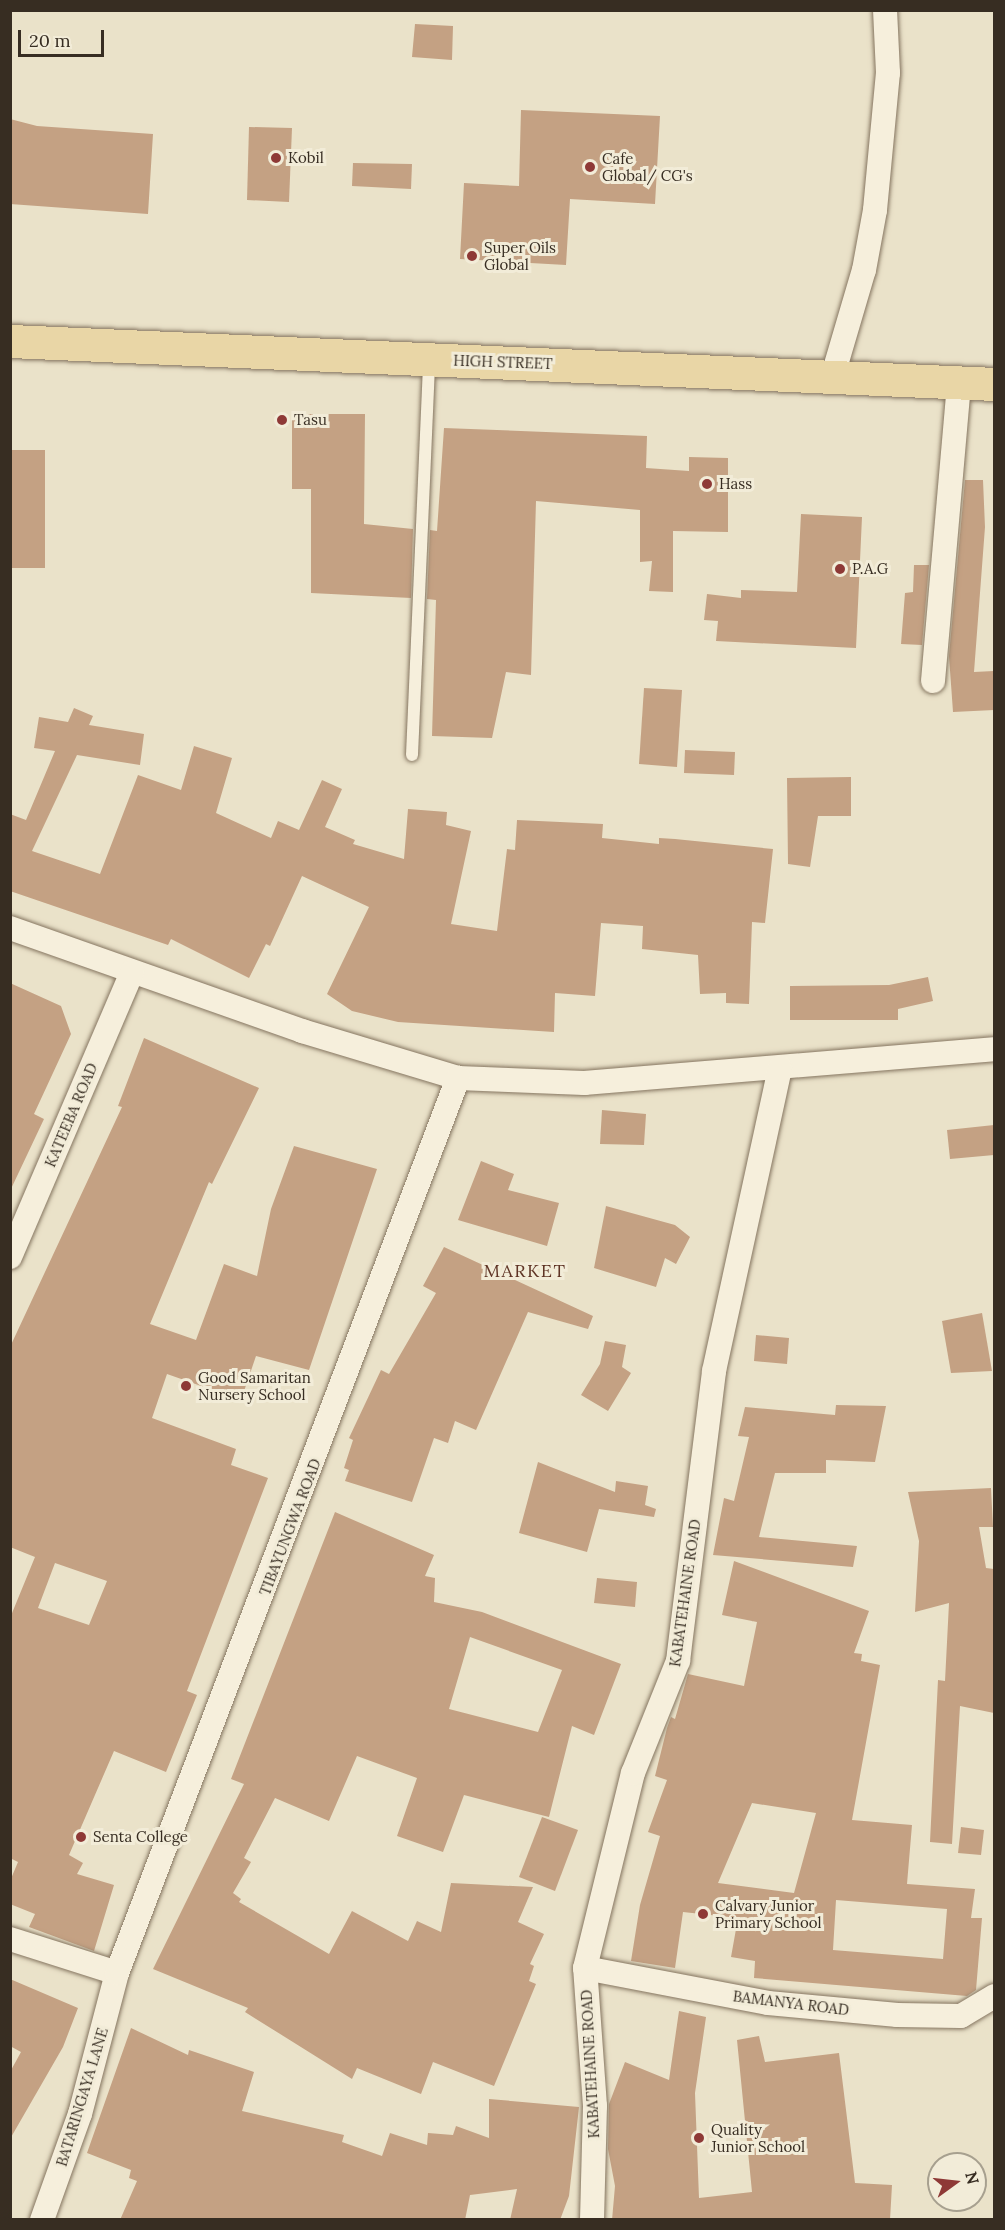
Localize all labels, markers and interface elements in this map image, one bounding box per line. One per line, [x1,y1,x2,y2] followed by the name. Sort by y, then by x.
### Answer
[21,18,106,56] scale bar
[29,29,71,52] text: 20 m
[288,149,324,167] place label: Kobil
[602,149,693,184] place label: Cafe Global/ CG's
[269,151,283,165] marker: Kobil
[583,160,597,174] marker: Cafe Global/ CG's
[484,238,556,273] place label: Super Oils Global
[465,249,479,263] marker: Super Oils Global
[453,351,553,373] street label: HIGH STREET
[294,411,327,429] place label: Tasu
[275,413,289,427] marker: Tasu
[719,475,752,493] place label: Hass
[700,477,714,491] marker: Hass
[852,560,888,578] place label: P.A.G
[833,562,847,576] marker: P.A.G
[41,1060,101,1170] street label: KATEEBA ROAD
[483,1260,567,1282] district label: MARKET
[198,1368,311,1403] place label: Good Samaritan Nursery School
[179,1379,193,1393] marker: Good Samaritan Nursery School
[256,1456,324,1598] street label: TIBAYUNGWA ROAD
[666,1518,704,1668] street label: KABATEHAINE ROAD
[93,1828,188,1846] place label: Senta College
[74,1830,88,1844] marker: Senta College
[715,1896,822,1931] place label: Calvary Junior Primary School
[696,1907,710,1921] marker: Calvary Junior Primary School
[732,1987,850,2019] street label: BAMANYA ROAD
[577,1989,603,2139] street label: KABATEHAINE ROAD
[52,2025,112,2169] street label: BATARINGAYA LANE
[711,2120,805,2155] place label: Quality Junior School
[692,2131,706,2145] marker: Quality Junior School
[927,2152,987,2212] north arrow
[961,2169,984,2186] text: N

